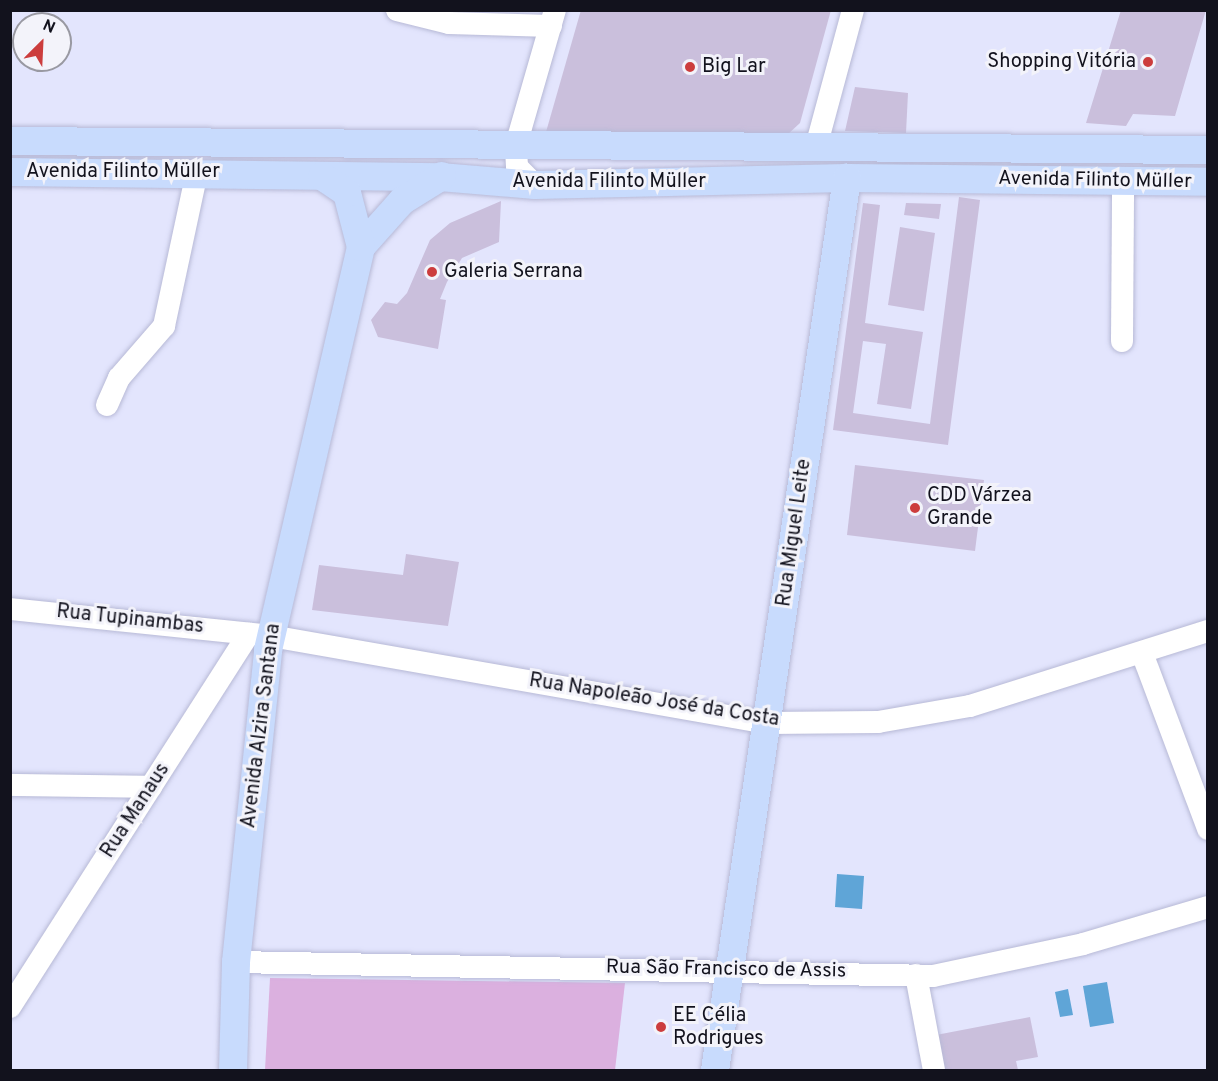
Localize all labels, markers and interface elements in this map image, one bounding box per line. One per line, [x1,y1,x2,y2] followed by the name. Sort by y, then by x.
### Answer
[12,12,72,72] north arrow
[39,16,58,39] text: N
[986,50,1136,74] place label: Shopping Vitória
[702,55,766,79] place label: Big Lar
[1141,55,1155,69] marker: Shopping Vitória
[683,60,697,74] marker: Big Lar
[26,160,220,184] street label: Avenida Filinto Müller
[998,167,1192,195] street label: Avenida Filinto Müller
[512,170,706,194] street label: Avenida Filinto Müller
[444,260,583,284] place label: Galeria Serrana
[425,265,439,279] marker: Galeria Serrana
[773,458,817,608] street label: Rua Miguel Leite
[927,484,1032,531] place label: CDD Várzea Grande
[908,501,922,515] marker: CDD Várzea Grande
[55,600,205,640] street label: Rua Tupinambas
[237,622,287,830] street label: Avenida Alzira Santana
[527,669,781,733] street label: Rua Napoleão José da Costa
[96,759,176,863] street label: Rua Manaus
[605,956,847,984] street label: Rua São Francisco de Assis
[673,1004,764,1051] place label: EE Célia Rodrigues
[654,1020,668,1034] marker: EE Célia Rodrigues

